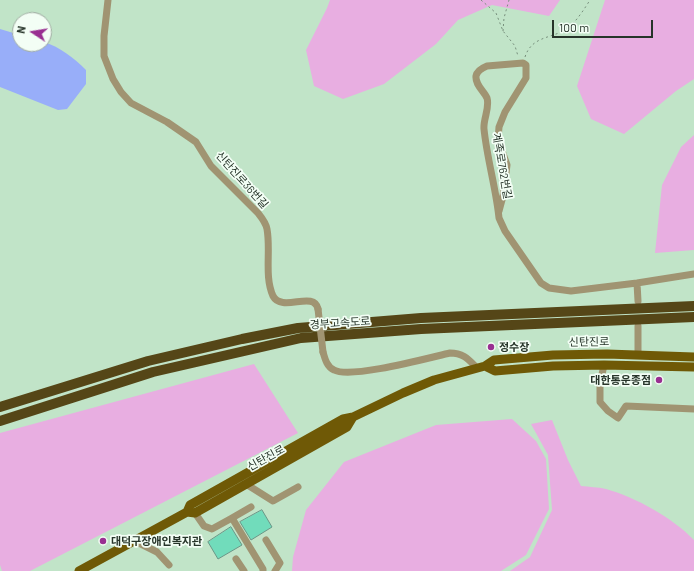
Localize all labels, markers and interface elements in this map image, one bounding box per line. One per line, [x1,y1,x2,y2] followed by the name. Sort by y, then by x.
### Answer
[12,12,52,52] north arrow
[554,12,655,38] scale bar
[559,20,589,34] text: 100 m
[14,25,28,35] text: N
[490,132,514,200] street label: 계족로762번길
[213,149,271,211] street label: 신탄진로36번길
[309,314,371,332] street label: 경부고속도로
[569,335,609,349] street label: 신탄진로
[499,340,529,354] place label: 정수장
[486,342,496,352] marker: 정수장
[590,373,651,387] place label: 대한통운종점
[654,375,664,385] marker: 대한통운종점
[245,442,287,474] street label: 신탄진로
[111,534,202,548] place label: 대덕구장애인복지관
[98,536,108,546] marker: 대덕구장애인복지관

